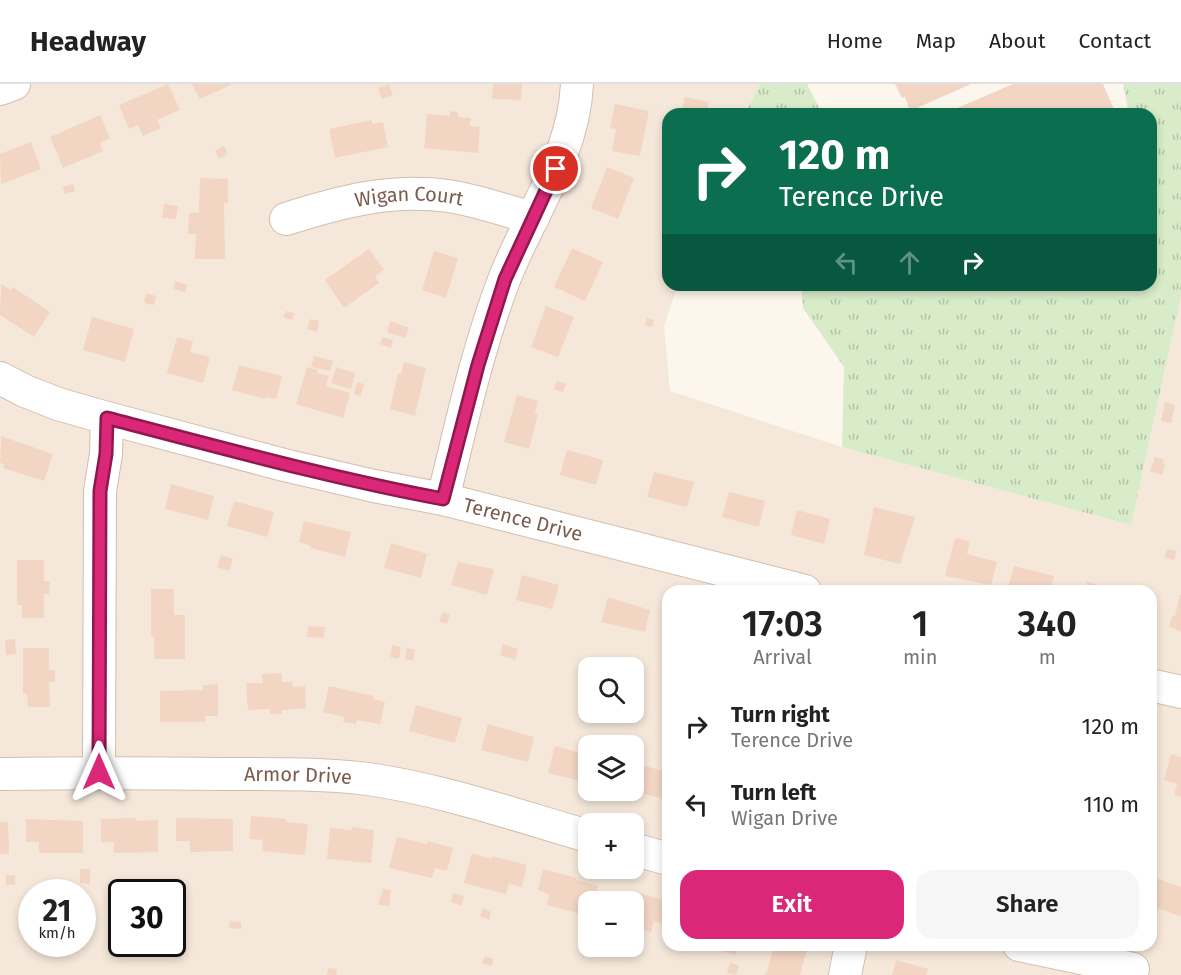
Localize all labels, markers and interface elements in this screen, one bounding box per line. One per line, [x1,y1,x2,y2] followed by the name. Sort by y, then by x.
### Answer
[30,25,146,58] text: Headway
[827,28,883,54] text: Home
[916,28,956,54] text: Map
[989,28,1046,54] text: About
[1079,28,1151,54] text: Contact
[779,130,890,180] text: 120 m
[680,132,758,210] icon: right
[530,143,581,194] pin
[539,152,572,185] icon: arrive
[779,181,944,213] text: Terence Drive
[353,182,466,212] street label: Wigan Court
[830,246,863,279] icon: left
[893,246,926,279] icon: ahead
[956,246,989,279] icon: right
[461,493,585,546] street label: Terence Drive
[742,602,823,646] text: 17:03
[912,602,928,646] text: 1
[1018,602,1077,646] text: 340
[753,645,812,669] text: Arrival
[903,645,937,669] text: min
[1039,645,1056,669] text: m
[578,657,644,957] map controls
[578,657,644,723] button: search
[731,701,830,728] text: Turn right
[680,710,713,743] icon: right
[1082,713,1139,740] text: 120 m
[731,728,853,752] text: Terence Drive
[578,735,644,801] button: layers
[67,740,131,804] position arrow
[244,762,353,789] street label: Armor Drive
[731,779,816,806] text: Turn left
[680,788,713,821] icon: left
[1083,791,1139,818] text: 110 m
[731,806,838,830] text: Wigan Drive
[578,813,644,879] button: +
[680,870,904,939] button: Exit
[916,870,1139,939] button: Share
[108,879,186,957] speed limit sign: 30
[578,891,644,957] button: −
[43,893,71,929] text: 21
[38,924,76,942] text: km/h

